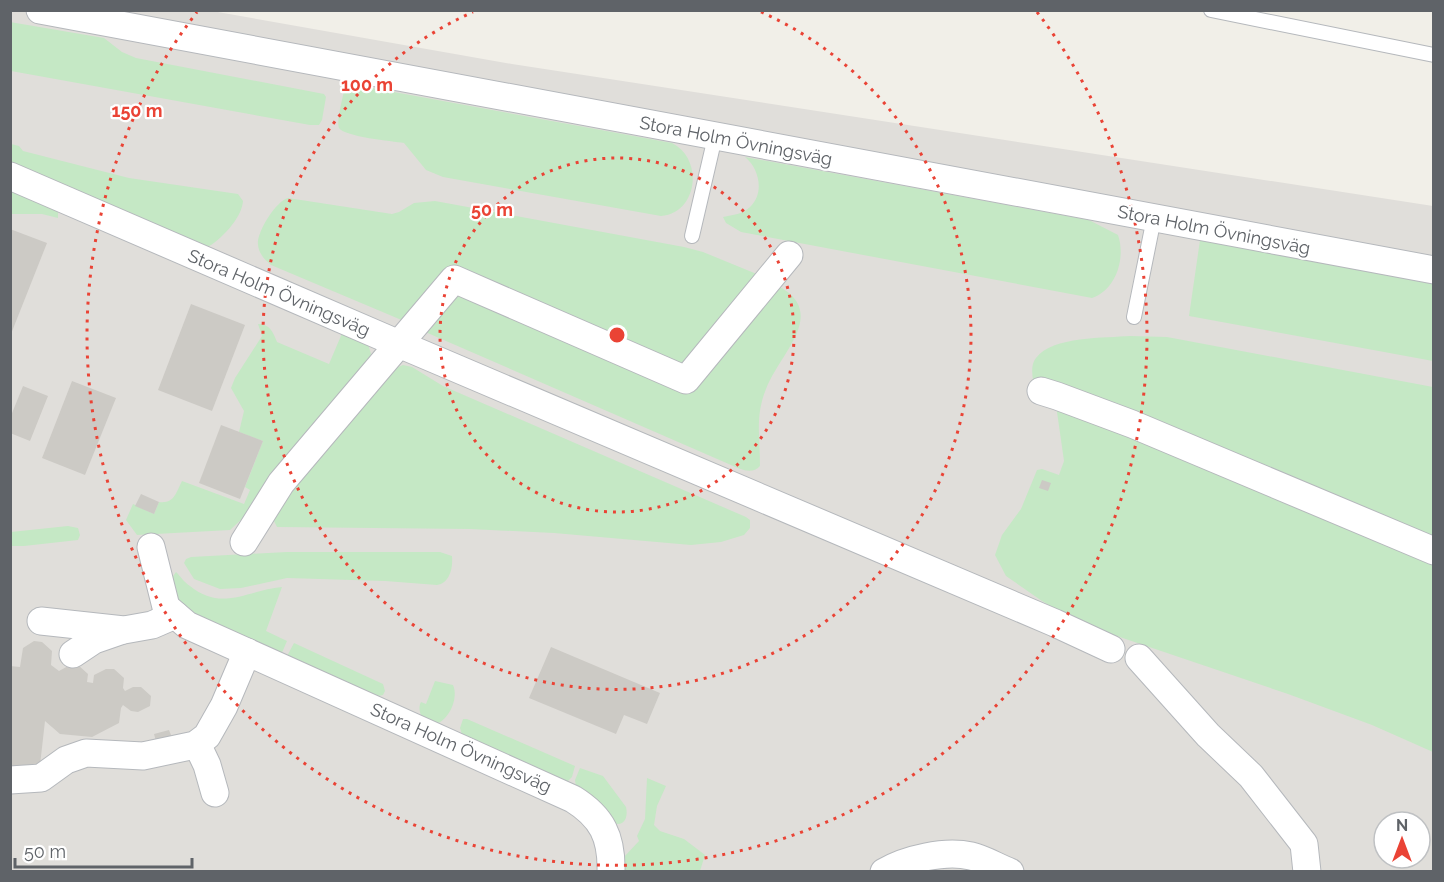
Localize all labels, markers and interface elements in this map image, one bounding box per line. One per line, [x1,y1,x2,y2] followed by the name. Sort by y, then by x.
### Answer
[341,74,393,95] text: 100 m
[112,100,163,121] text: 150 m
[638,112,834,170] street label: Stora Holm Övningsväg
[471,199,513,220] text: 50 m
[1116,201,1312,259] street label: Stora Holm Övningsväg
[185,245,373,340] street label: Stora Holm Övningsväg
[607,325,627,345] centre of rings
[367,698,555,797] street label: Stora Holm Övningsväg
[1372,810,1432,870] north arrow
[1396,816,1408,835] text: N
[15,831,192,869] scale bar
[24,841,66,862] text: 50 m

